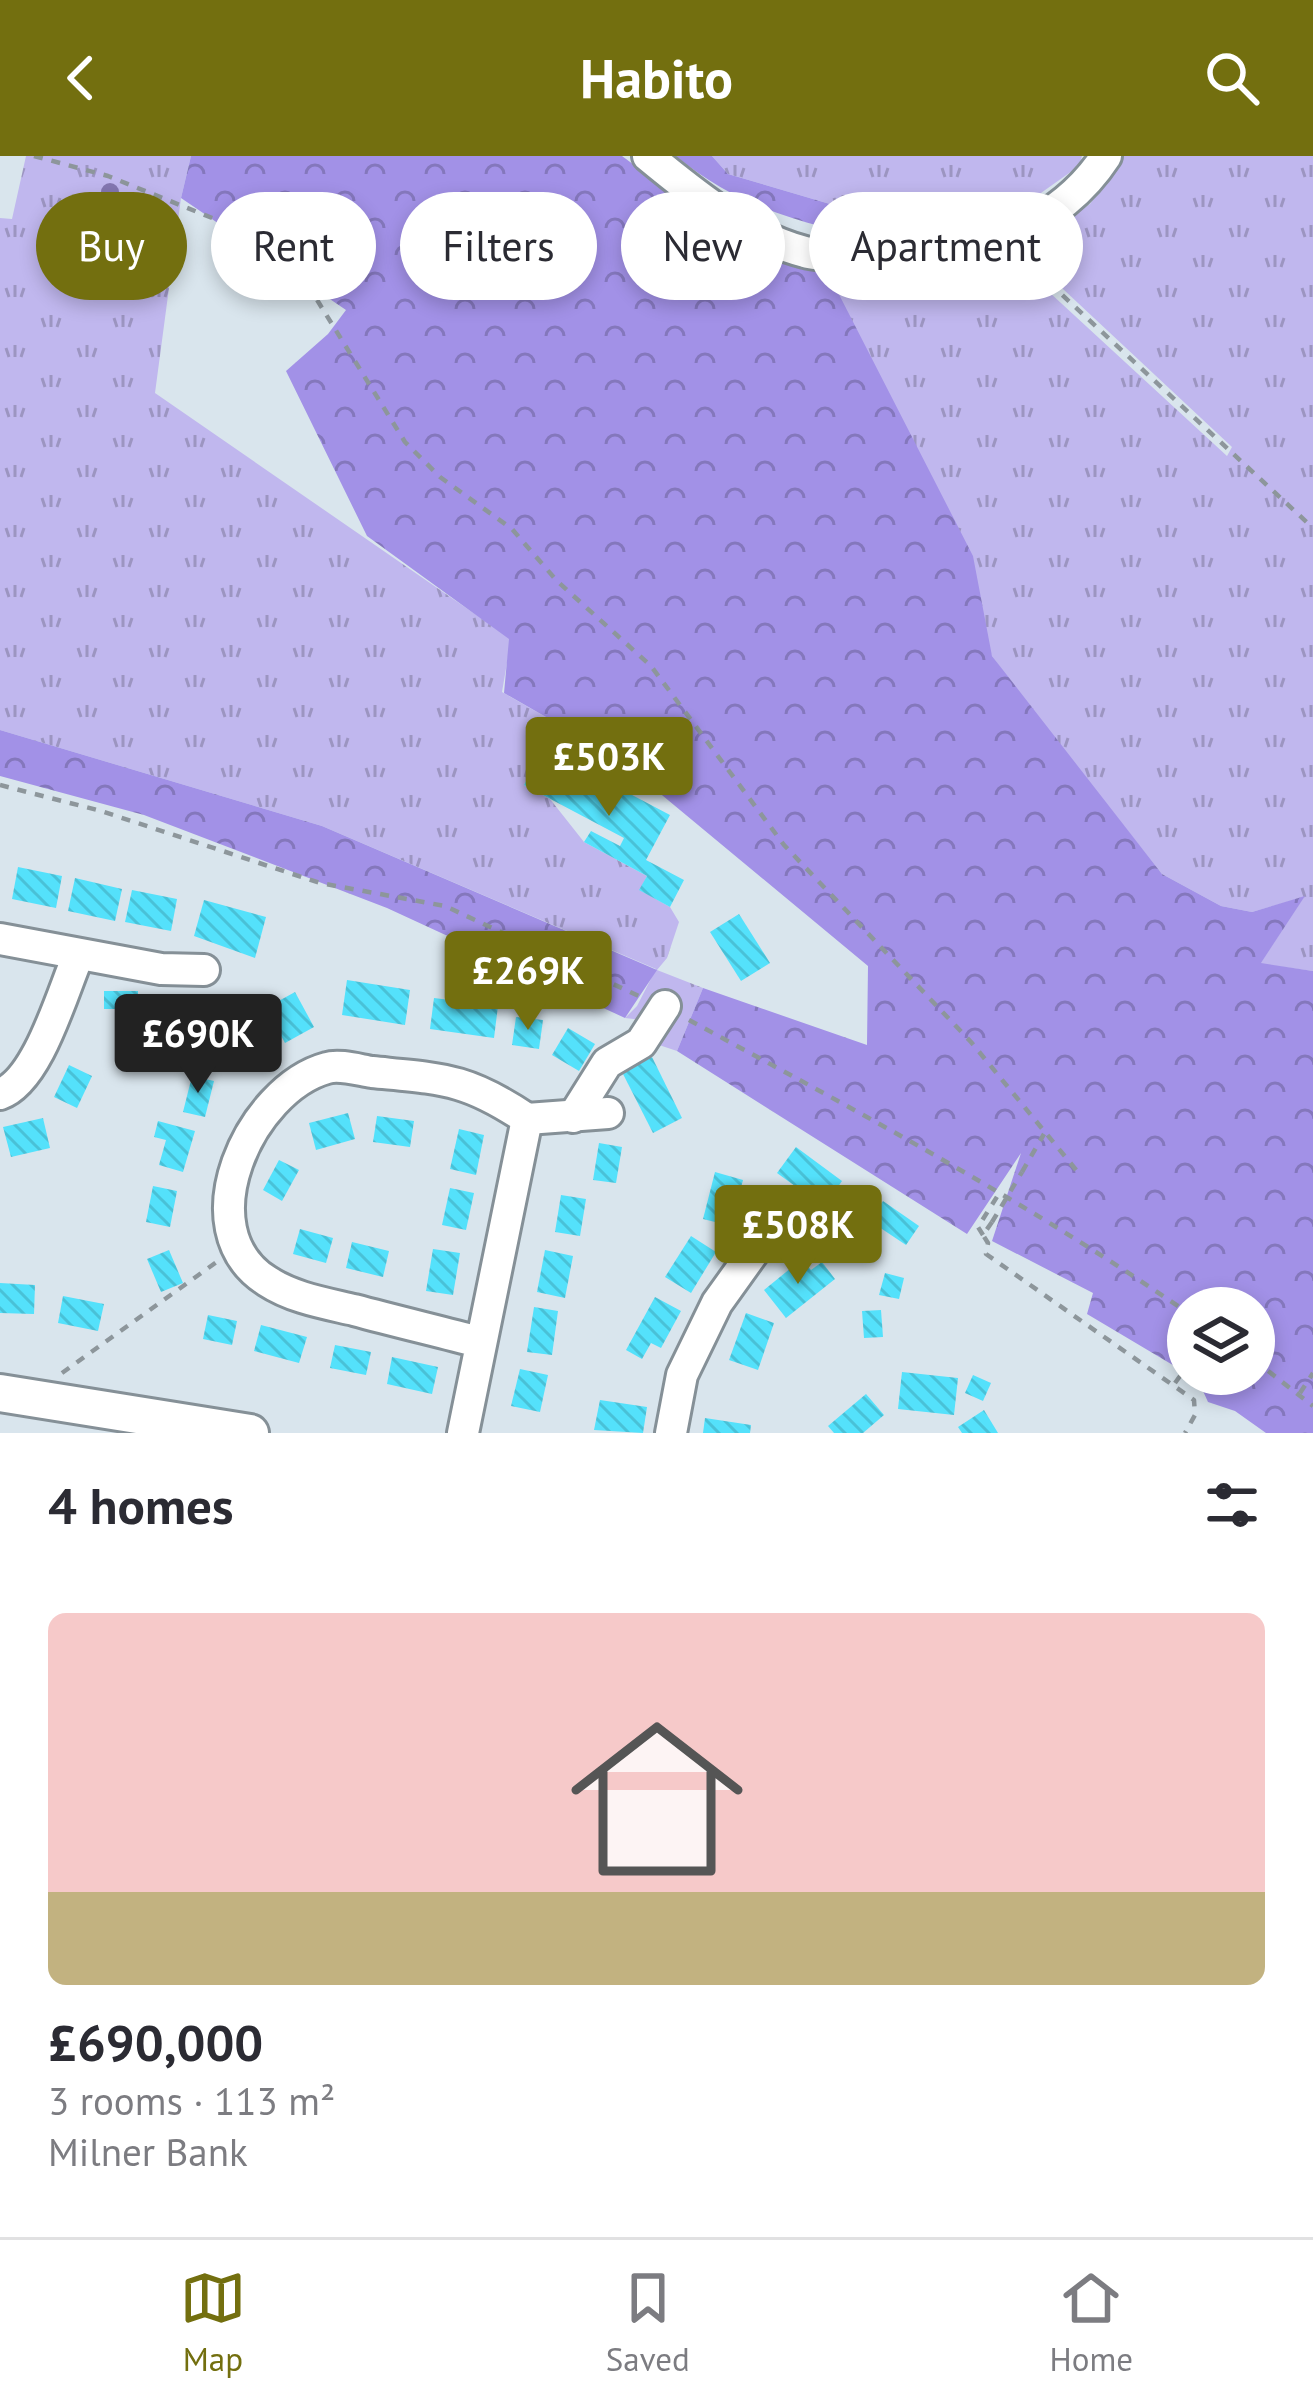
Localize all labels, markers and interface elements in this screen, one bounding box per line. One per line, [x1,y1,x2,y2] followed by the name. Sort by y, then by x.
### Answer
[580,43,733,113] text: Habito
[48,45,114,111] icon: back
[1199,45,1265,111] icon: search
[36,192,187,300] chip: Buy
[211,192,376,300] chip: Rent
[400,192,597,300] chip: Filters
[621,192,785,300] chip: New
[809,192,1083,300] chip: Apartment
[525,717,693,819] pin: £503K
[553,730,665,781] text: £503K
[444,931,612,1033] pin: £269K
[472,944,584,995] text: £269K
[114,994,282,1096] pin: £690K
[142,1007,254,1058] text: £690K
[714,1185,882,1287] pin: £508K
[742,1198,854,1249] text: £508K
[1167,1287,1275,1395] map controls
[1167,1287,1275,1395] button: layers
[48,1472,234,1538] text: 4 homes
[1199,1472,1265,1538] icon: filters
[549,1691,765,1907] icon: home
[48,2009,263,2075] text: £690,000
[48,2075,335,2126] text: 3 rooms · 113 m²
[48,2126,248,2177] text: Milner Bank
[180,2265,246,2380] tab: Map
[606,2265,690,2380] tab: Saved
[1050,2265,1133,2380] tab: Home

